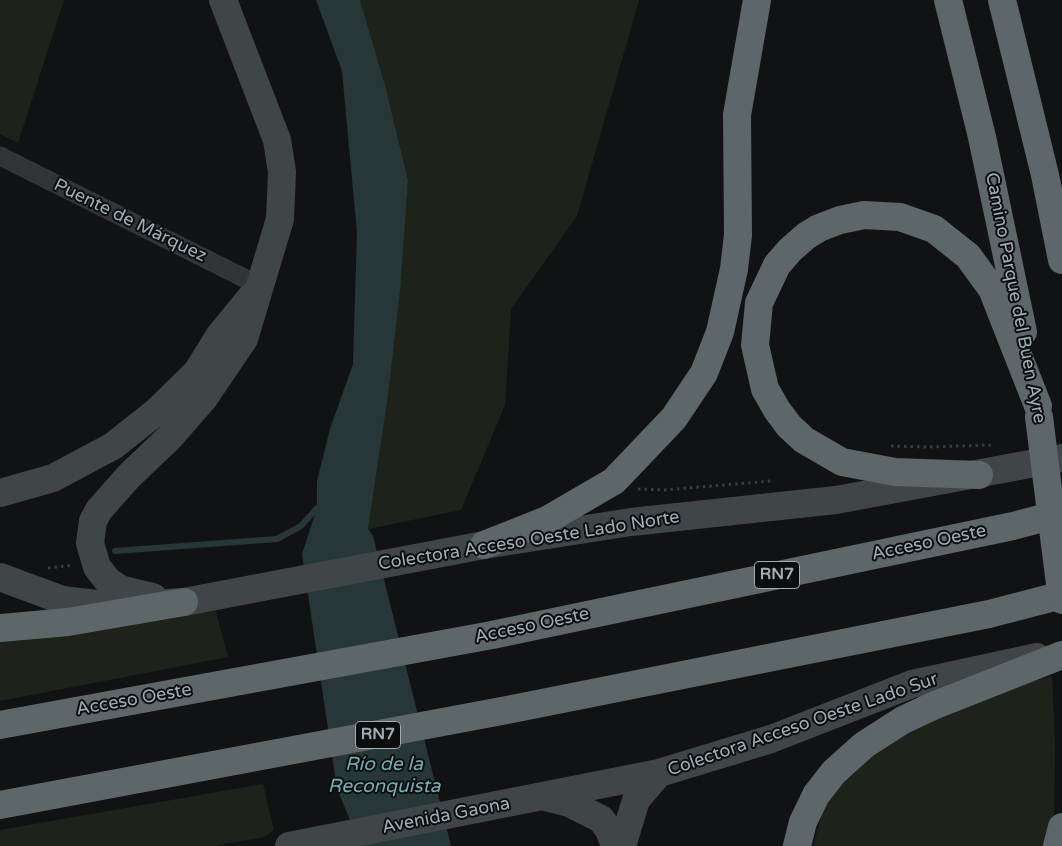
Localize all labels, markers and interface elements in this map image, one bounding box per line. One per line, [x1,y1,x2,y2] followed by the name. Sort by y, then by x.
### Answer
[980,171,1050,425] street label: Camino Parque del Buen Ayre
[50,175,210,267] street label: Puente de Márquez
[377,507,681,575] street label: Colectora Acceso Oeste Lado Norte
[870,520,988,566] street label: Acceso Oeste
[754,562,800,588] road number: RN7
[473,603,591,649] street label: Acceso Oeste
[665,668,941,782] street label: Colectora Acceso Oeste Lado Sur
[75,679,193,721] street label: Acceso Oeste
[356,722,400,748] road number: RN7
[328,754,440,798] water label: Río de la Reconquista
[380,793,512,839] street label: Avenida Gaona

